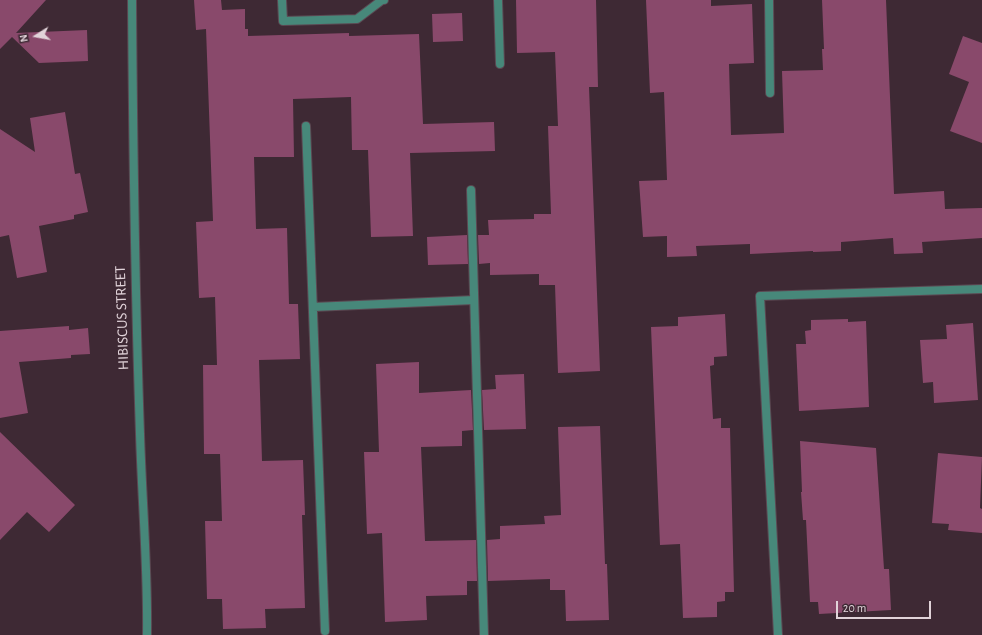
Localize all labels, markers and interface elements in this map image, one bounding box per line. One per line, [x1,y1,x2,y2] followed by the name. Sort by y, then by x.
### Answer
[16,16,56,56] north arrow
[18,34,30,43] text: N
[111,265,133,371] street label: HIBISCUS STREET
[838,593,933,619] scale bar
[843,602,866,614] text: 20 m

